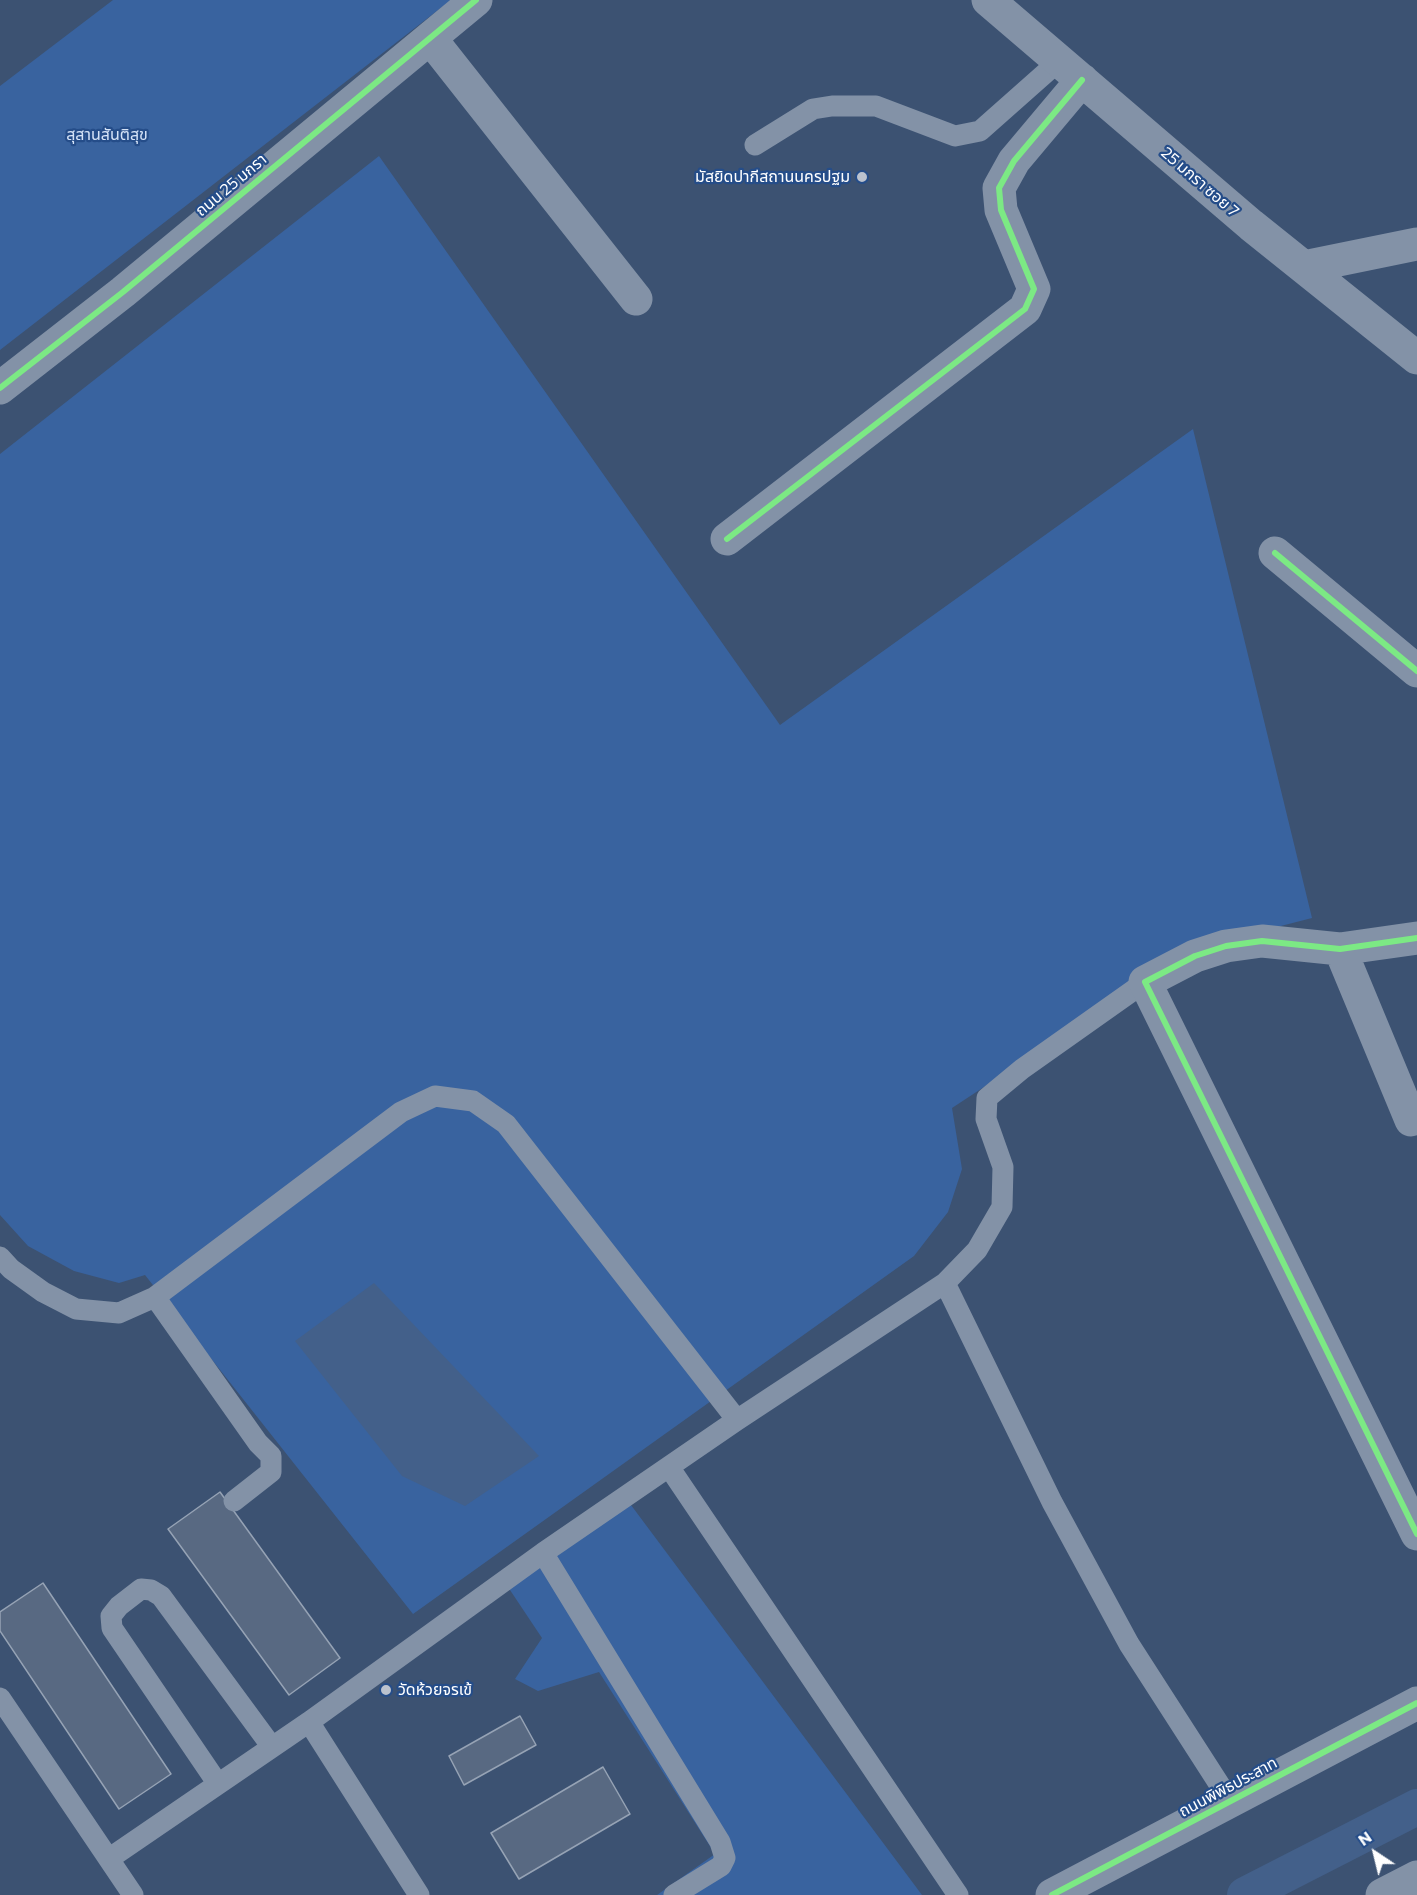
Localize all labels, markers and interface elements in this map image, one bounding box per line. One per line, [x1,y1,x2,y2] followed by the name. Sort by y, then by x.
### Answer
[66,125,148,145] park label: สุสานสันติสุข
[1157,143,1243,221] street label: 25 มกรา ซอย 7
[191,150,271,220] street label: ถนน 25 มกรา
[695,167,850,187] place label: มัสยิดปากีสถานนครปฐม
[855,170,869,184] marker: มัสยิดปากีสถานนครปฐม
[398,1680,472,1700] place label: วัดห้วยจรเข้
[379,1683,393,1697] marker: วัดห้วยจรเข้
[1176,1753,1280,1821] street label: ถนนพิพิธประสาท
[1345,1823,1405,1883] north arrow
[1354,1827,1375,1849] text: N

